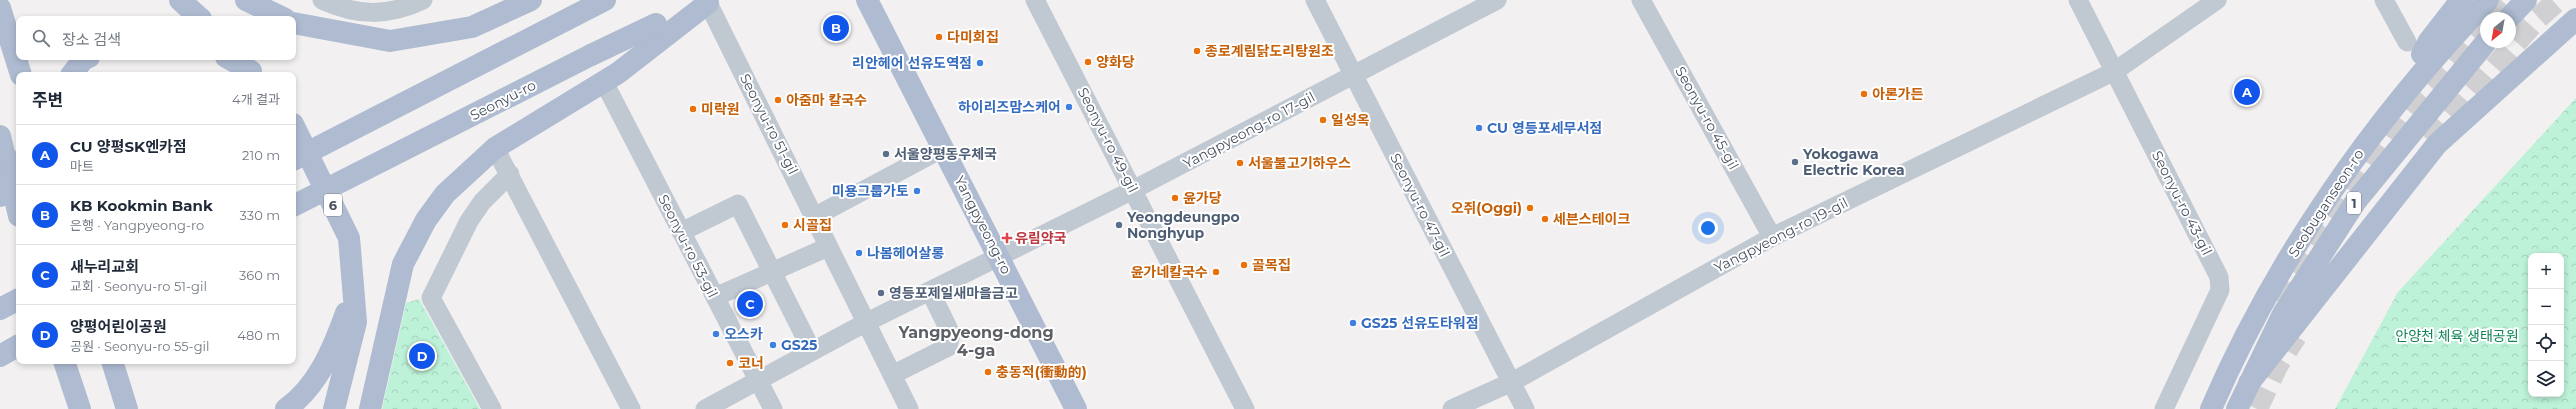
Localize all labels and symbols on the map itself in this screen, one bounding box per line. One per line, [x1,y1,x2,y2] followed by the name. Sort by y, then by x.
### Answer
[2480,12,2516,48] north arrow
[823,13,849,43] pin: B
[947,28,999,46] place label: 다미회집
[934,32,944,42] marker: 다미회집
[1205,42,1334,60] place label: 종로계림닭도리탕원조
[1192,46,1202,56] marker: 종로계림닭도리탕원조
[1096,53,1135,71] place label: 양화당
[852,54,972,72] place label: 리안헤어 선유도역점
[1083,57,1093,67] marker: 양화당
[975,58,985,68] marker: 리안헤어 선유도역점
[1671,63,1743,173] street label: Seonyu-ro 45-gil
[736,71,802,177] street label: Seonyu-ro 51-gil
[467,76,539,124] street label: Seonyu-ro
[2234,77,2260,107] pin: A
[1074,84,1142,196] street label: Seonyu-ro 49-gil
[1872,85,1924,103] place label: 아론가든
[1180,88,1318,172] street label: Yangpyeong-ro 17-gil
[1859,89,1869,99] marker: 아론가든
[786,91,867,109] place label: 아줌마 칼국수
[773,95,783,105] marker: 아줌마 칼국수
[958,98,1061,116] place label: 하이리즈맘스케어
[701,100,740,118] place label: 미락원
[1064,102,1074,112] marker: 하이리즈맘스케어
[688,104,698,114] marker: 미락원
[1331,111,1370,129] place label: 일성옥
[1318,115,1328,125] marker: 일성옥
[1487,119,1602,137] place label: CU 영등포세무서점
[1474,123,1484,133] marker: CU 영등포세무서점
[894,145,997,163] place label: 서울양평동우체국
[1802,145,1905,179] place label: Yokogawa Electric Korea
[2284,145,2368,260] street label: Seobuganseon-ro
[2148,148,2216,258] street label: Seonyu-ro 43-gil
[881,149,891,159] marker: 서울양평동우체국
[1386,150,1454,260] street label: Seonyu-ro 47-gil
[1248,154,1351,172] place label: 서울불고기하우스
[1790,157,1800,167] marker: Yokogawa Electric Korea
[1235,158,1245,168] marker: 서울불고기하우스
[951,173,1016,277] street label: Yangpyeong-ro
[832,182,909,200] place label: 미용그룹가토
[912,186,922,196] marker: 미용그룹가토
[1183,189,1222,207] place label: 윤가당
[654,191,722,301] street label: Seonyu-ro 53-gil
[2347,192,2361,214] road number: 1
[1170,193,1180,203] marker: 윤가당
[1711,193,1851,277] street label: Yangpyeong-ro 19-gil
[324,194,342,216] road number: 6
[1451,199,1522,217] place label: 오쥐(Oggi)
[1525,203,1535,213] marker: 오쥐(Oggi)
[1126,208,1240,242] place label: Yeongdeungpo Nonghyup
[1553,210,1630,228] place label: 세븐스테이크
[1540,214,1550,224] marker: 세븐스테이크
[793,216,832,234] place label: 시골집
[1698,218,1718,238] your location
[780,220,790,230] marker: 시골집
[1114,220,1124,230] marker: Yeongdeungpo Nonghyup
[1015,229,1067,247] place label: 유림약국
[1002,233,1012,243] marker: 유림약국
[867,244,944,262] place label: 나봄헤어살롱
[854,248,864,258] marker: 나봄헤어살롱
[1252,256,1291,274] place label: 골목집
[1239,260,1249,270] marker: 골목집
[1131,263,1208,281] place label: 윤가네칼국수
[1211,267,1221,277] marker: 윤가네칼국수
[889,284,1018,302] place label: 영등포제일새마을금고
[876,288,886,298] marker: 영등포제일새마을금고
[737,289,763,319] pin: C
[1361,314,1479,332] place label: GS25 선유도타워점
[1348,318,1358,328] marker: GS25 선유도타워점
[897,323,1054,360] district label: Yangpyeong-dong 4-ga
[724,325,763,343] place label: 오스카
[2395,327,2519,345] park label: 안양천 체육 생태공원
[711,329,721,339] marker: 오스카
[781,336,817,354] place label: GS25
[768,340,778,350] marker: GS25
[409,341,435,371] pin: D
[738,354,764,372] place label: 코너
[725,358,735,368] marker: 코너
[996,363,1087,381] place label: 충동적(衝動的)
[983,367,993,377] marker: 충동적(衝動的)

